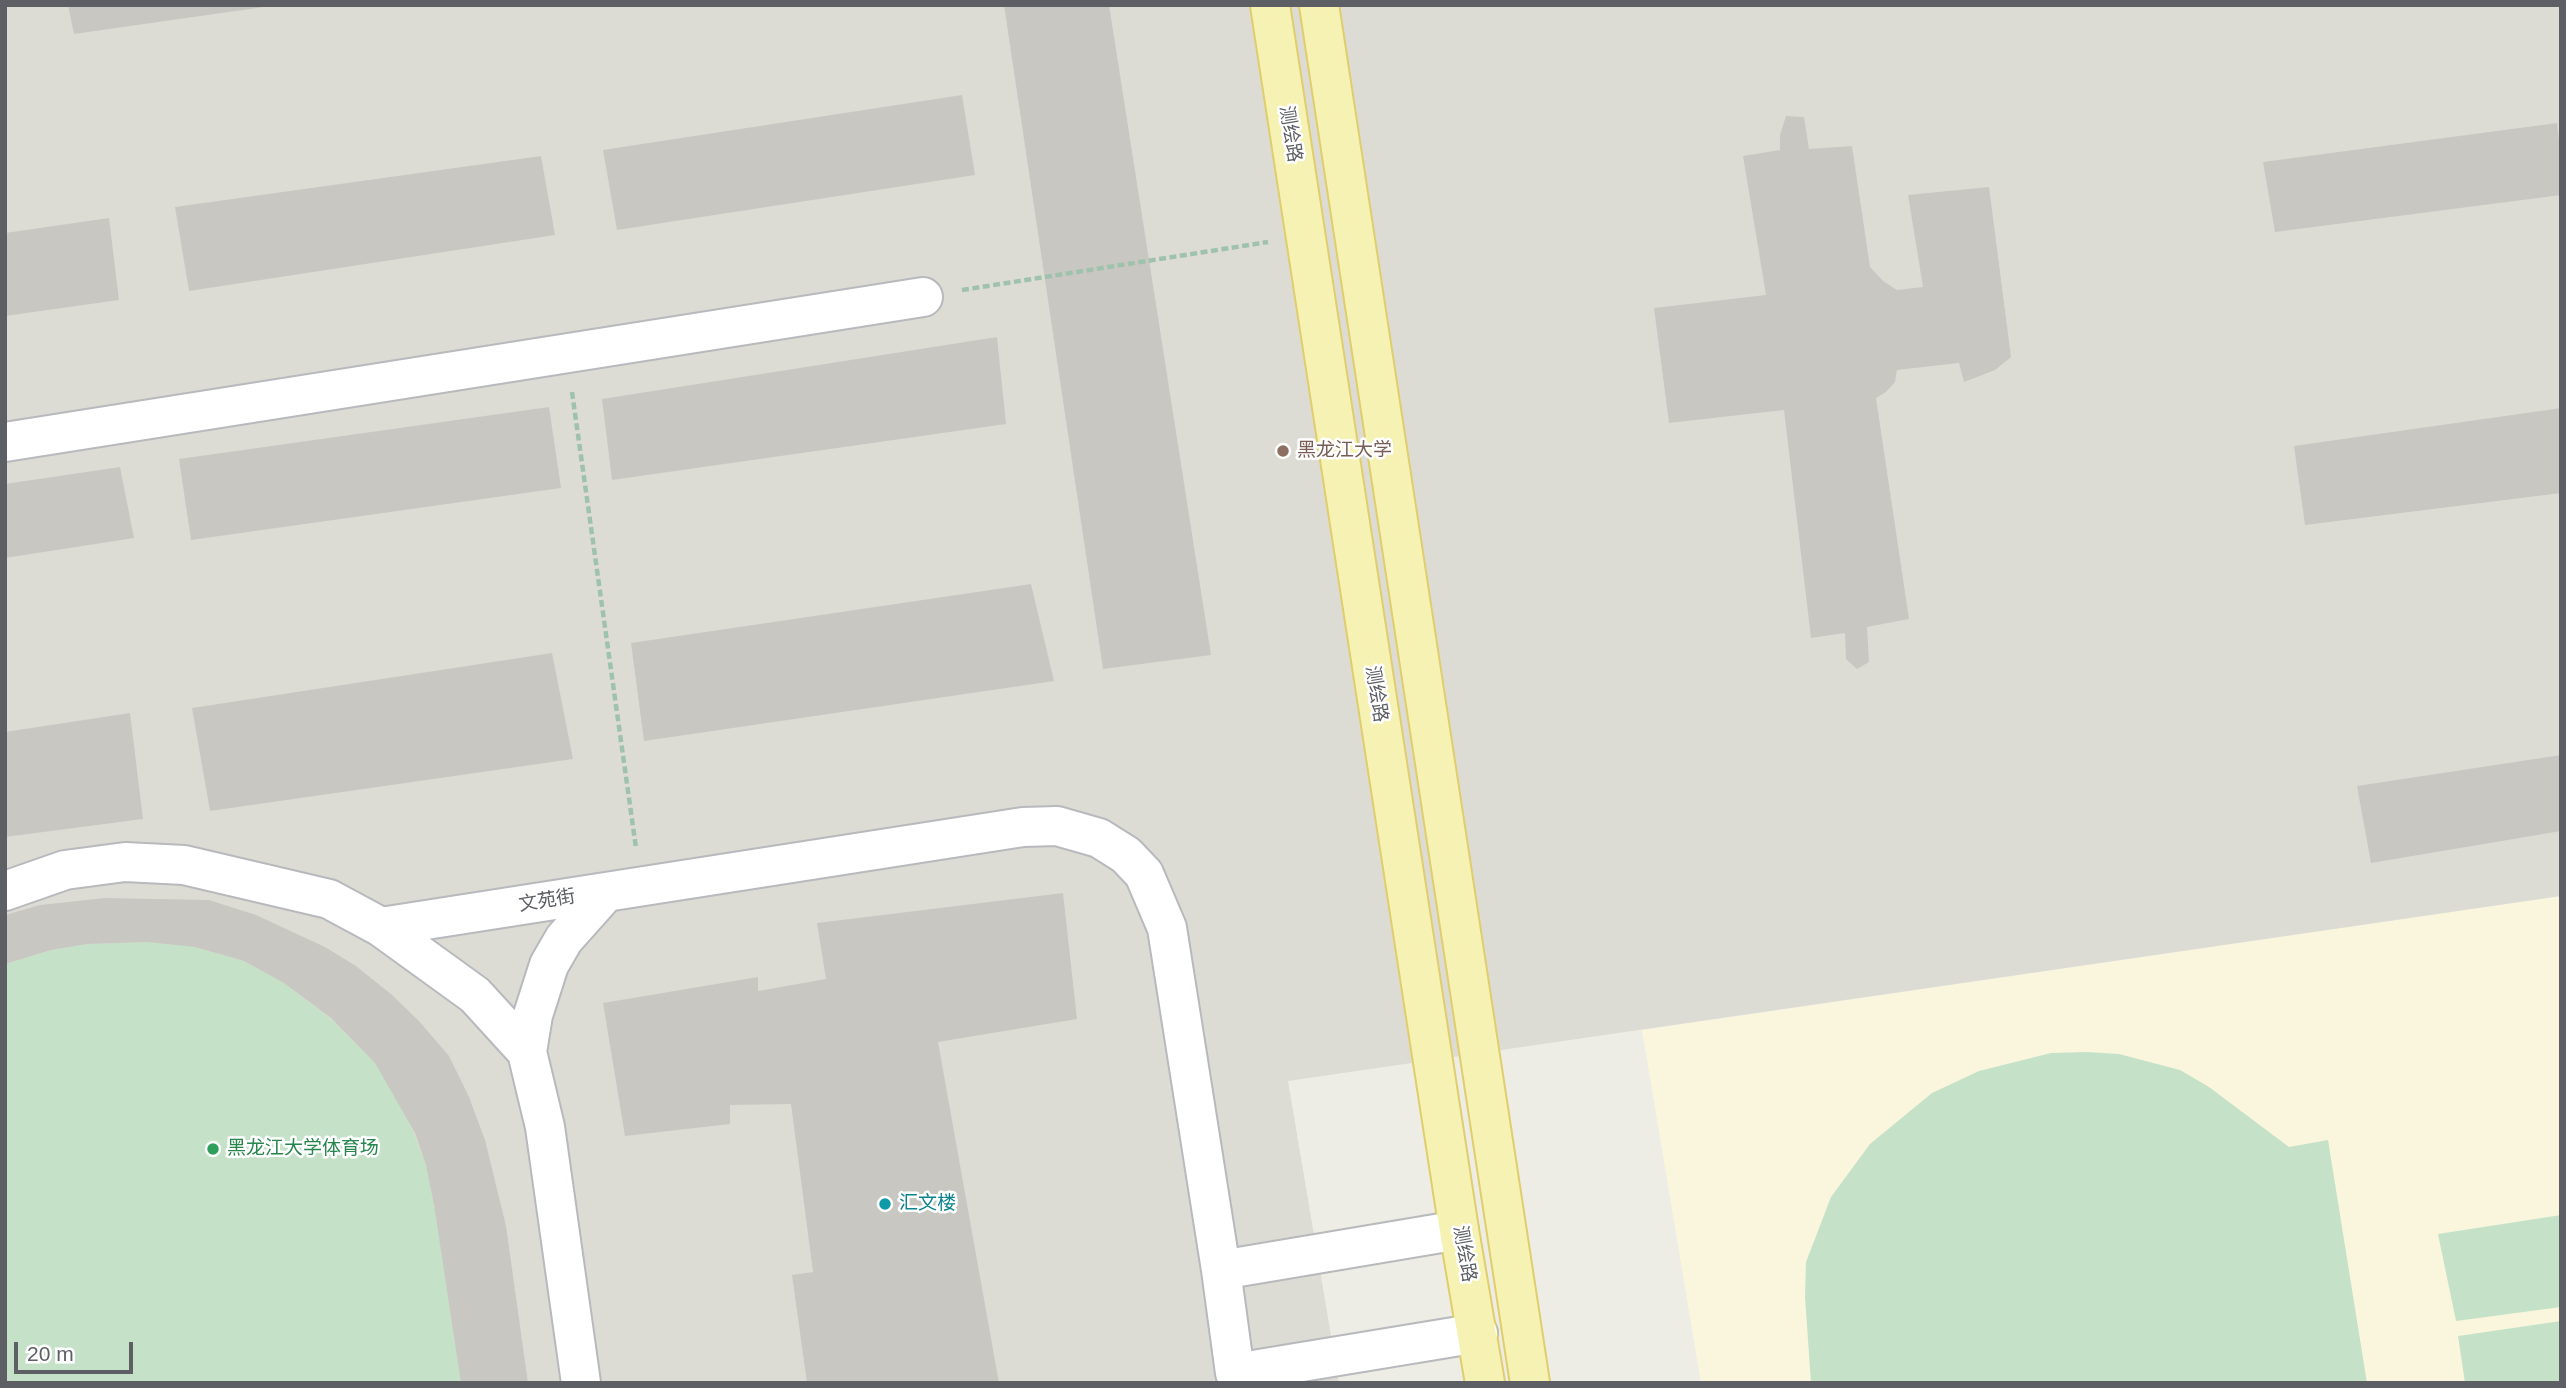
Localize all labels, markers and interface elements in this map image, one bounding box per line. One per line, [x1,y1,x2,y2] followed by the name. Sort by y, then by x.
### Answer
[1274,104,1306,164] street label: 测绘路
[1297,440,1392,462] place label: 黑龙江大学
[1275,443,1291,459] marker: 黑龙江大学
[1360,664,1392,724] street label: 测绘路
[517,885,577,917] street label: 文苑街
[227,1138,379,1160] place label: 黑龙江大学体育场
[205,1141,221,1157] marker: 黑龙江大学体育场
[899,1193,956,1215] place label: 汇文楼
[877,1196,893,1212] marker: 汇文楼
[1448,1224,1480,1284] street label: 测绘路
[18,1328,136,1372] scale bar
[27,1342,74,1365] text: 20 m

